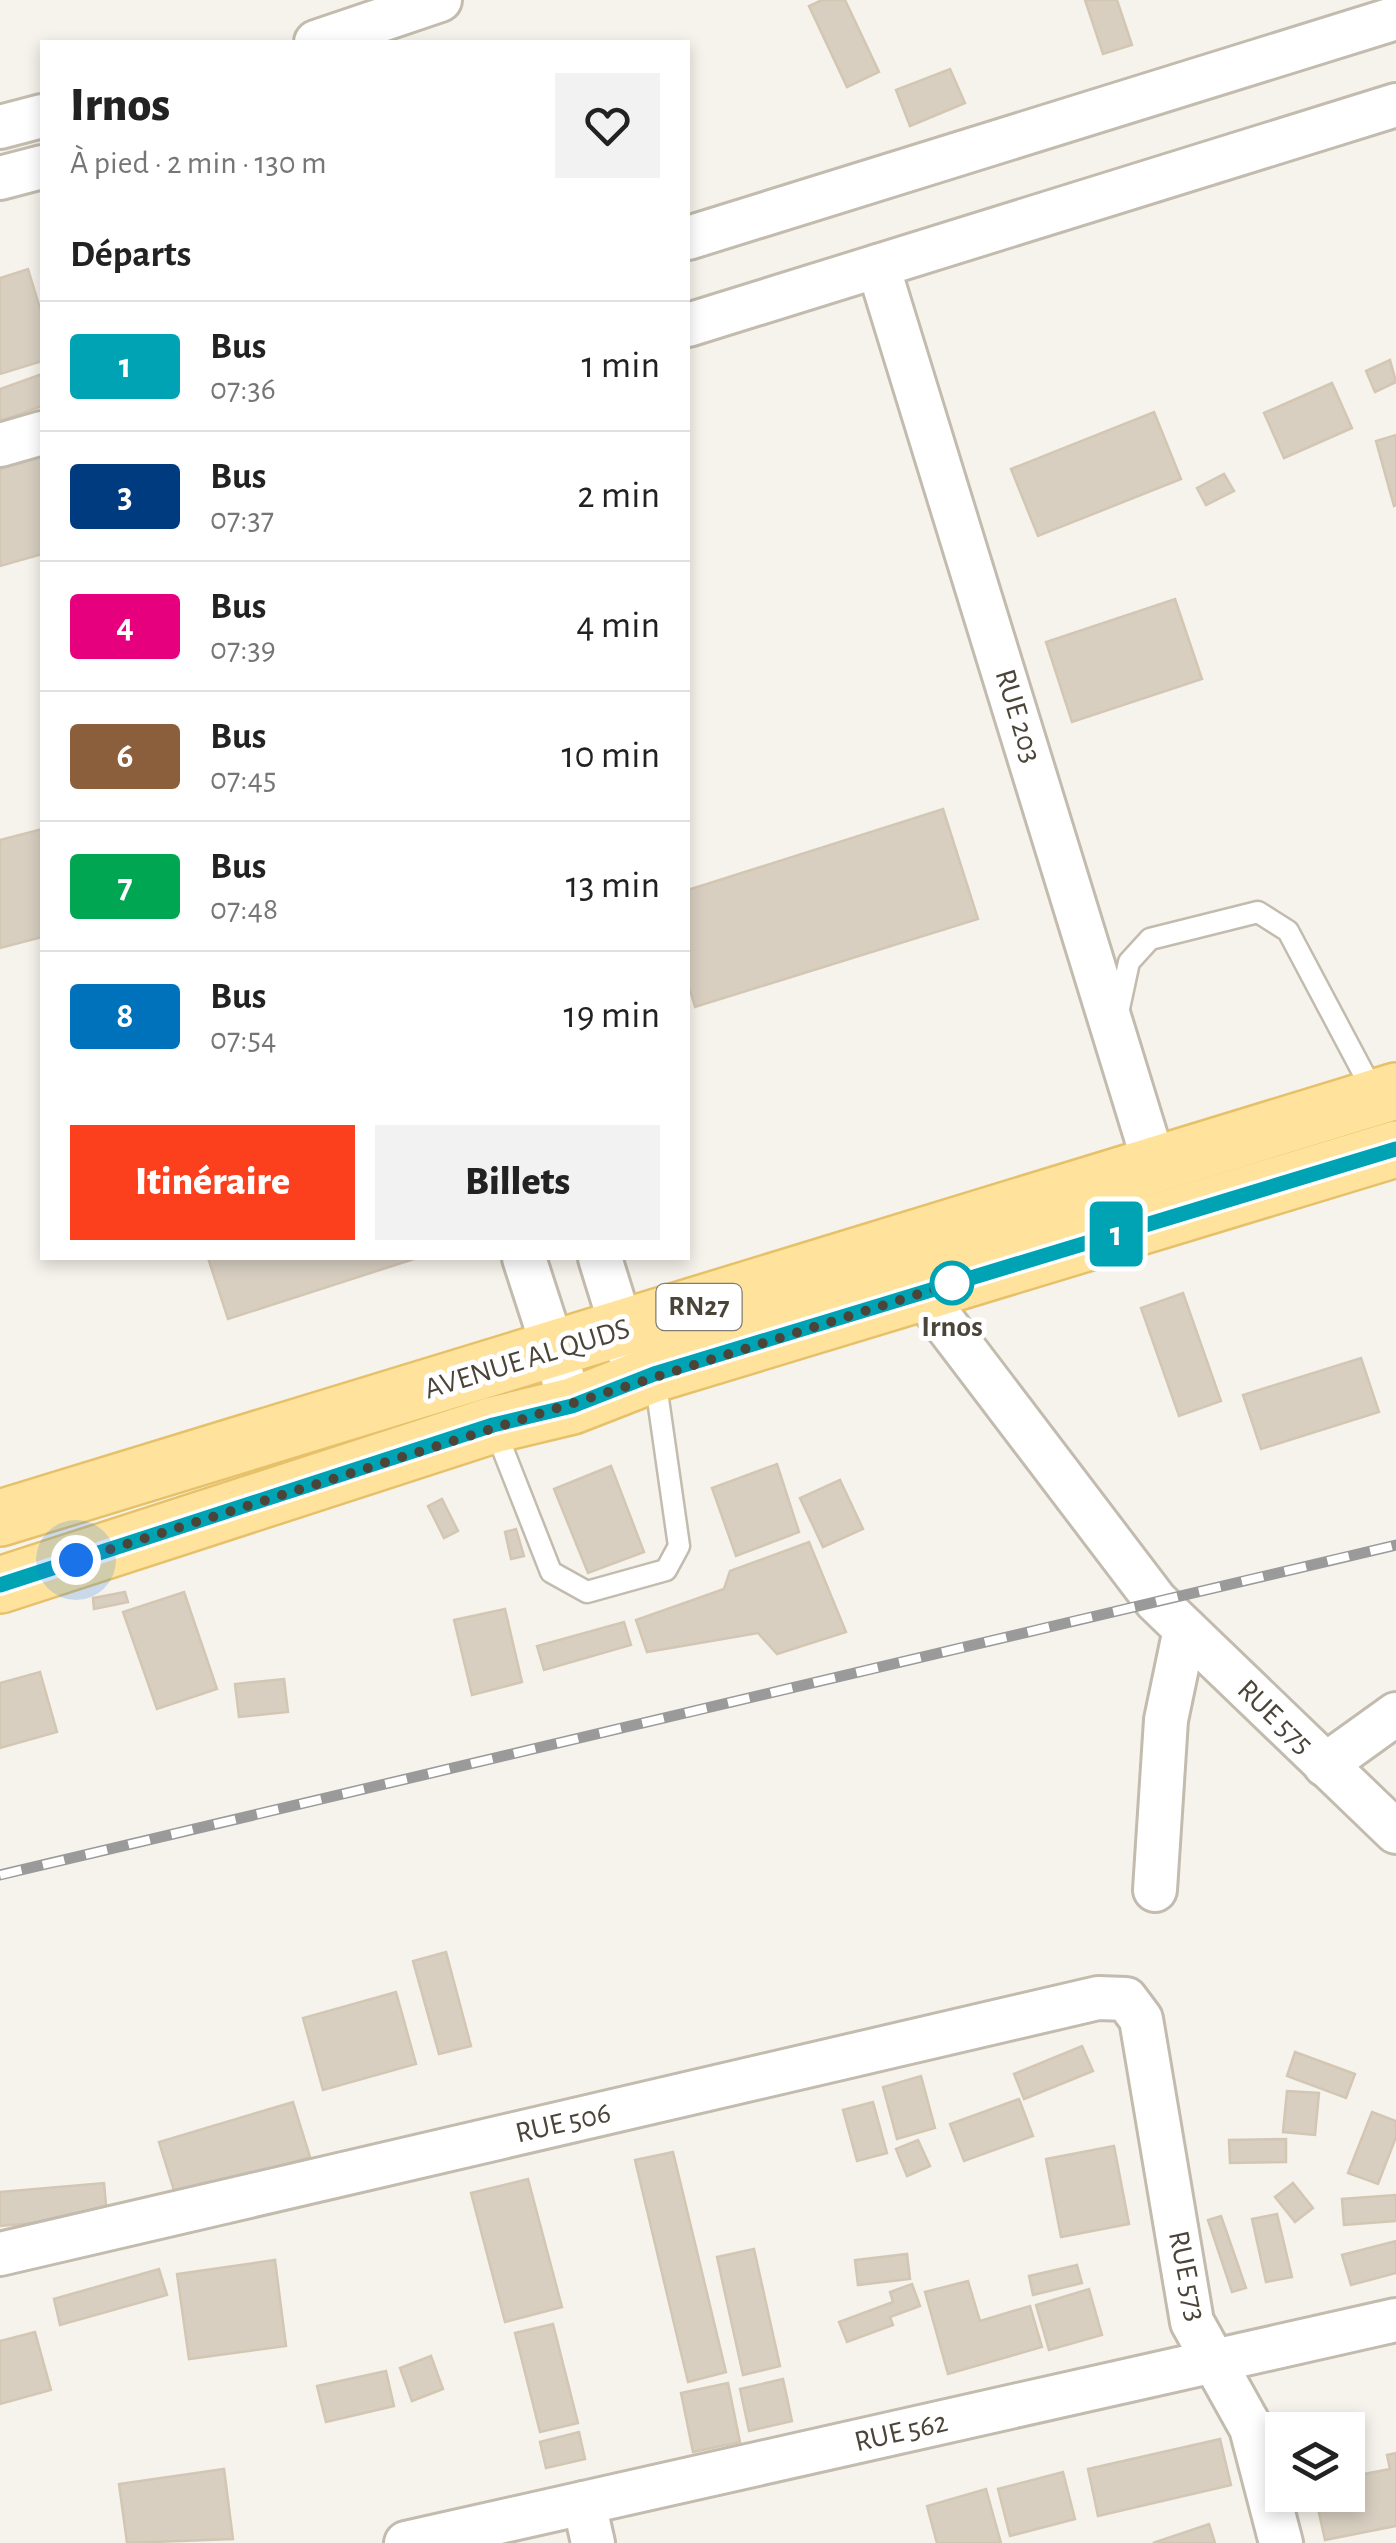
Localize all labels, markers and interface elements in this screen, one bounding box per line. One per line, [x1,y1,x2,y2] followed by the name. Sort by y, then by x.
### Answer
[555,73,660,178] button: heart
[70,82,170,130] text: Irnos
[70,147,327,179] text: À pied · 2 min · 130 m
[70,236,191,274] text: Départs
[210,328,266,366] text: Bus
[581,347,660,385] text: 1 min
[119,349,131,384] text: 1
[210,373,276,405] text: 07:36
[210,458,266,496] text: Bus
[577,477,660,515] text: 2 min
[117,479,133,514] text: 3
[210,503,274,535] text: 07:37
[210,588,266,626] text: Bus
[576,607,660,645] text: 4 min
[116,609,134,644] text: 4
[210,633,276,665] text: 07:39
[990,666,1046,766] street label: RUE 203
[210,718,266,756] text: Bus
[561,737,660,775] text: 10 min
[117,739,133,774] text: 6
[210,763,276,795] text: 07:45
[210,848,266,886] text: Bus
[566,867,660,905] text: 13 min
[117,869,133,904] text: 7
[210,893,278,925] text: 07:48
[210,978,266,1016] text: Bus
[564,997,660,1035] text: 19 min
[116,999,134,1034] text: 8
[210,1023,276,1055] text: 07:54
[70,1125,355,1240] button: Itinéraire
[375,1125,660,1240] button: Billets
[1084,1202,1148,1266] line badge: 1
[1110,1217,1122,1252] text: 1
[931,1262,973,1304] marker: Irnos
[656,1284,742,1330] road number: RN27
[921,1312,983,1342] place label: Irnos
[421,1314,633,1404] street label: AVENUE AL QUDS
[51,1535,101,1585] your location
[1232,1674,1318,1760] street label: RUE 575
[512,2098,614,2148] street label: RUE 506
[1163,2228,1211,2324] street label: RUE 573
[852,2407,950,2457] street label: RUE 562
[1265,2412,1365,2512] map controls
[1265,2412,1365,2512] button: layers

